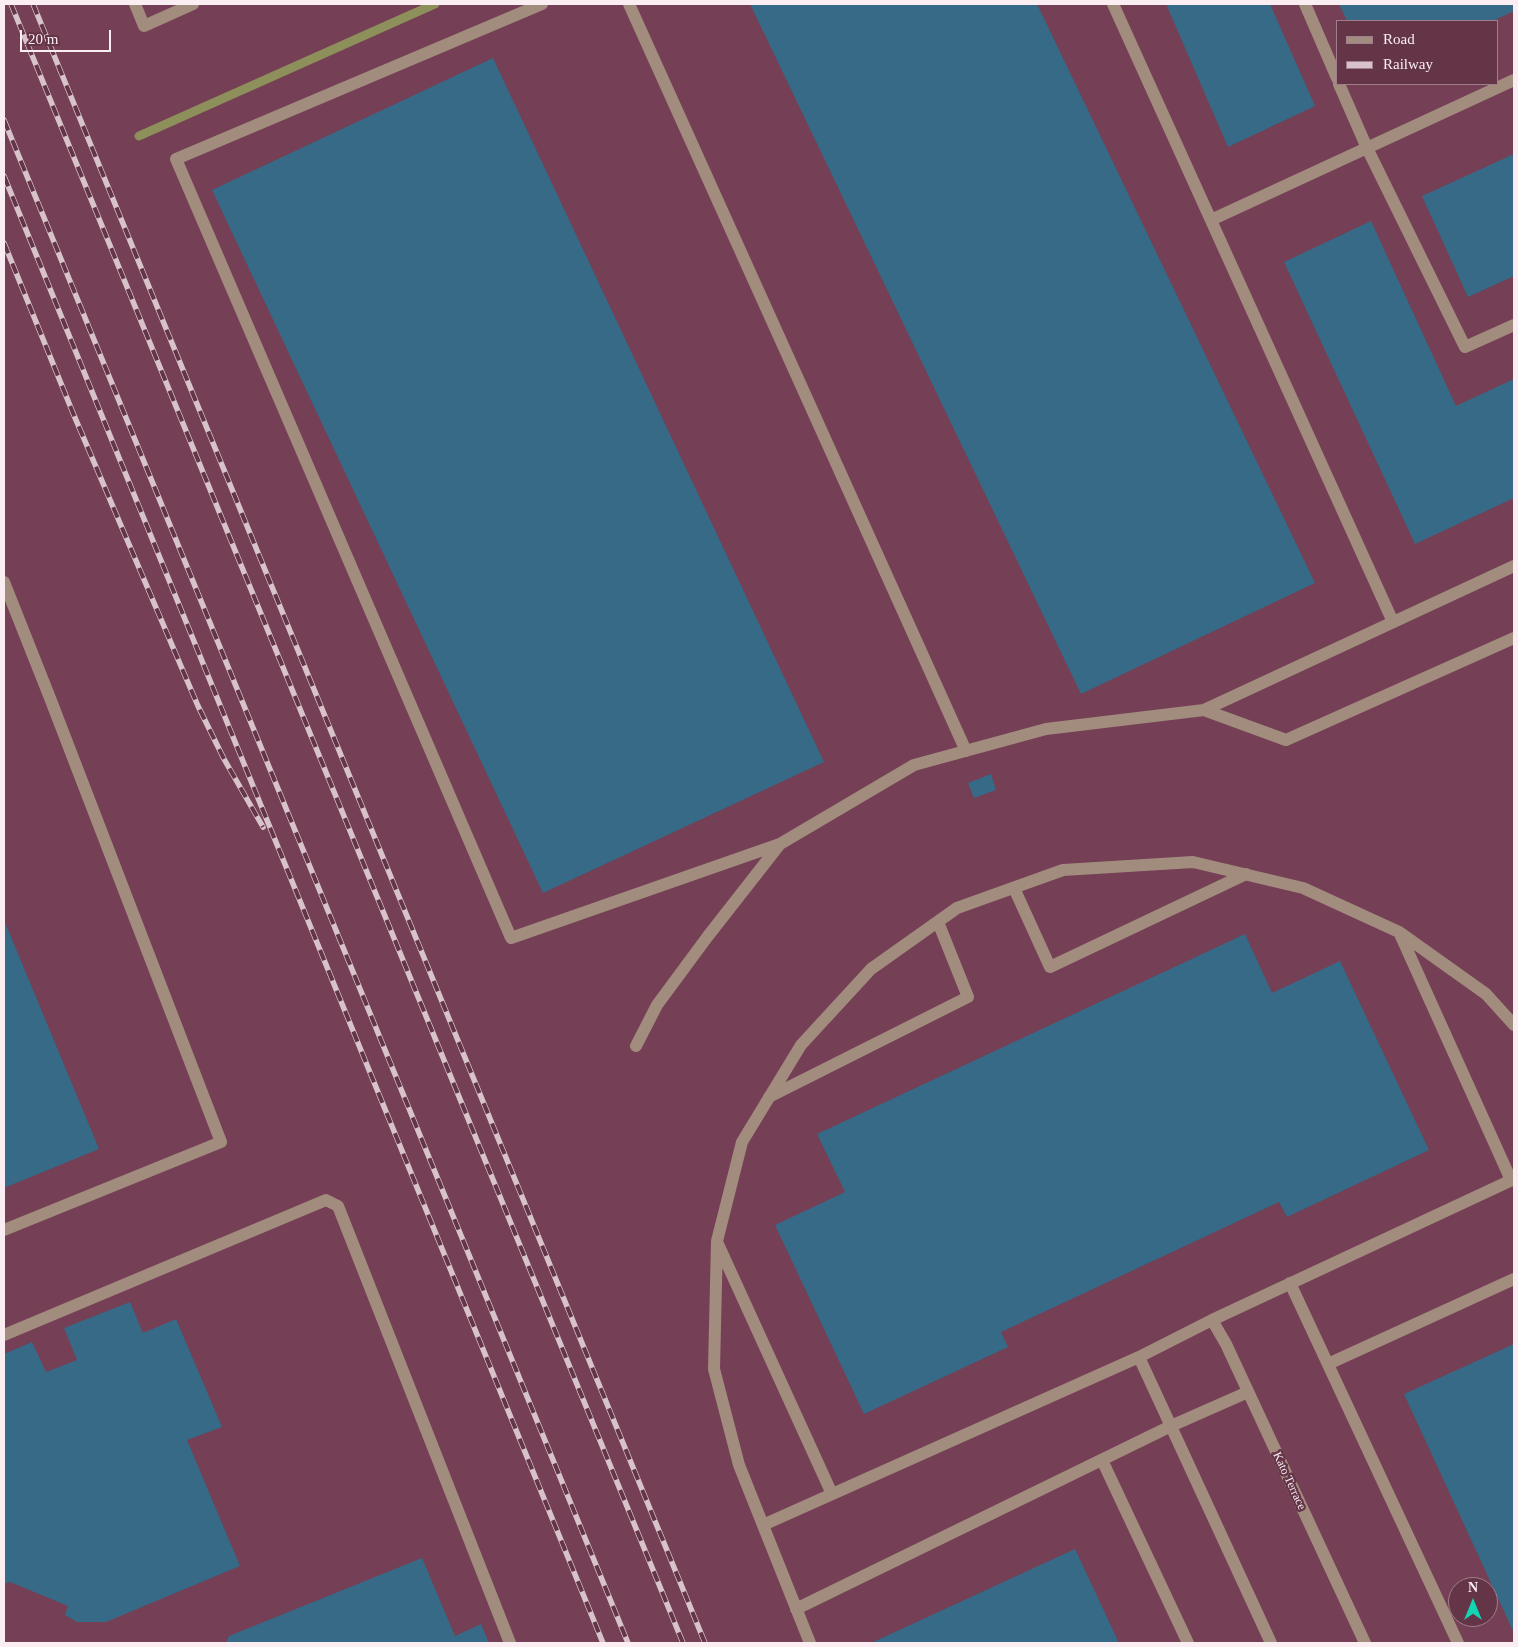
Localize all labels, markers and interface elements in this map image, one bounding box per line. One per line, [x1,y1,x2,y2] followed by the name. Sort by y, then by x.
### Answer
[22,20,114,52] scale bar
[1336,20,1498,85] legend
[28,31,58,47] text: 20 m
[1383,31,1415,47] text: Road
[1383,56,1433,72] text: Railway
[1269,1450,1309,1512] street label: Kato Terrace
[1448,1577,1498,1627] north arrow
[1468,1580,1478,1595] text: N

